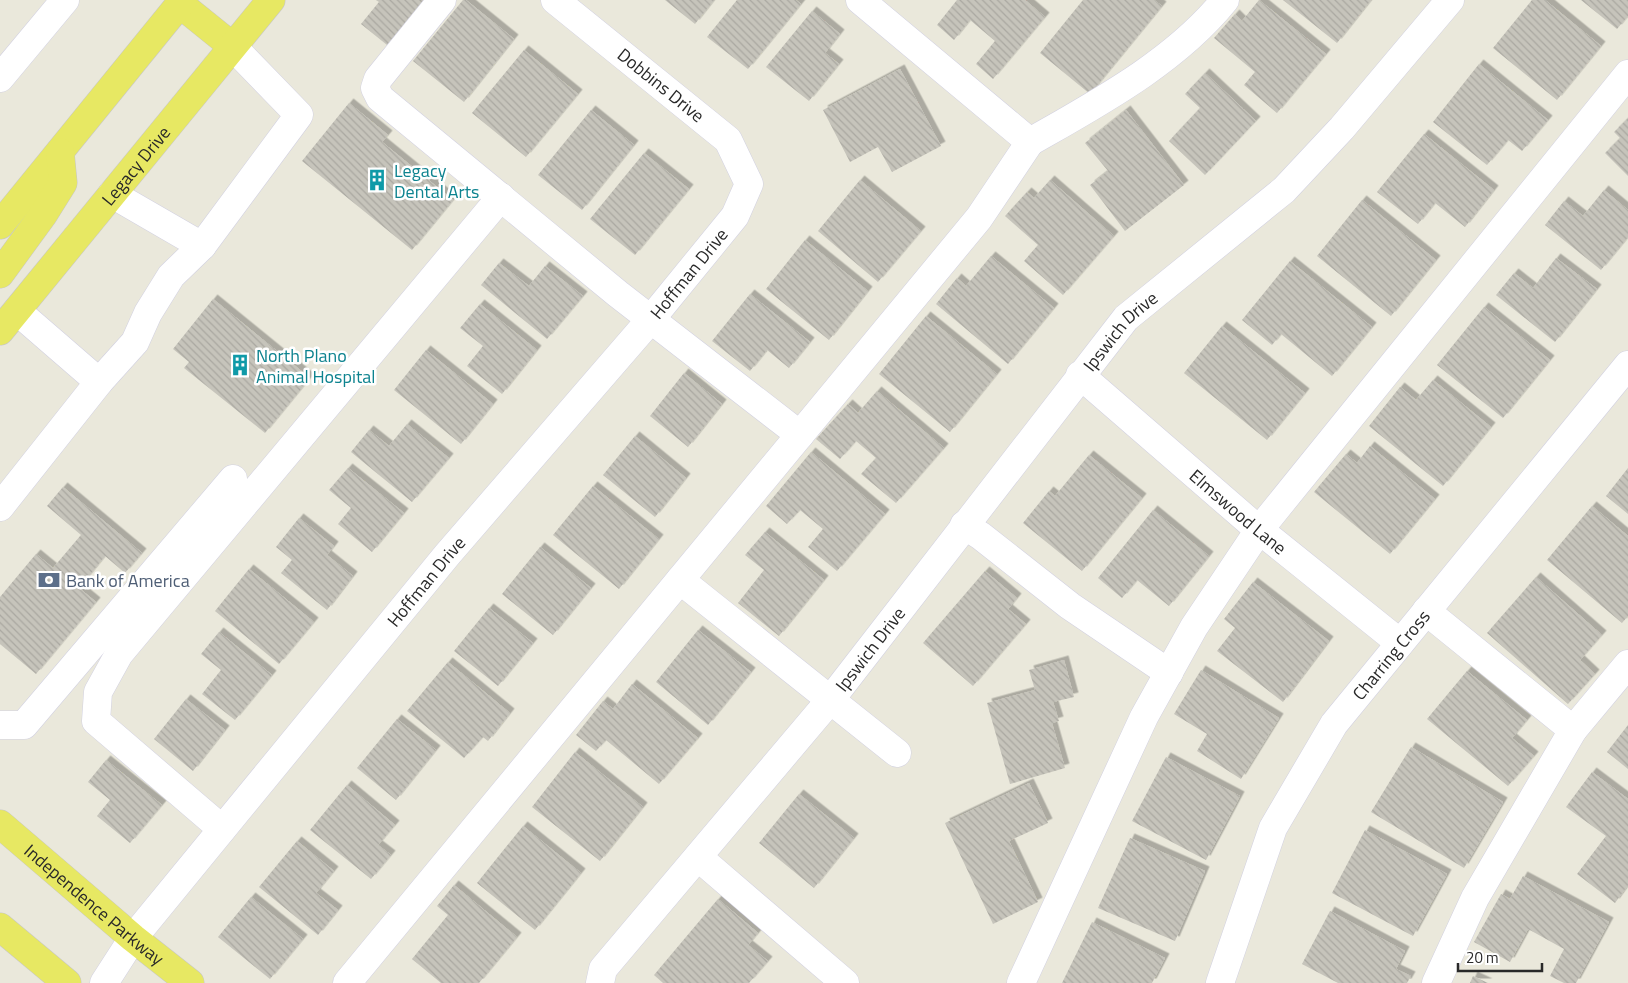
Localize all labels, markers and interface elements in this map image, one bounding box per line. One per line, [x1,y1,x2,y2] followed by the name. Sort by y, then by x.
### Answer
[612,41,710,129] street label: Dobbins Drive
[95,120,176,211] street label: Legacy Drive
[394,157,479,205] place label: Legacy Dental Arts
[364,167,390,193] building icon: Legacy Dental Arts
[643,222,734,324] street label: Hoffman Drive
[1076,284,1163,377] street label: Ipswich Drive
[256,342,375,390] place label: North Plano Animal Hospital
[227,352,253,378] building icon: North Plano Animal Hospital
[1184,462,1293,561] street label: Elmswood Lane
[380,530,471,632] street label: Hoffman Drive
[36,567,62,593] bank icon: Bank of America
[66,567,190,594] place label: Bank of America
[828,601,911,697] street label: Ipswich Drive
[1346,604,1436,706] street label: Charring Cross
[19,837,170,972] street label: Independence Parkway
[1458,940,1542,972] scale bar
[1466,946,1499,969] text: 20 m

